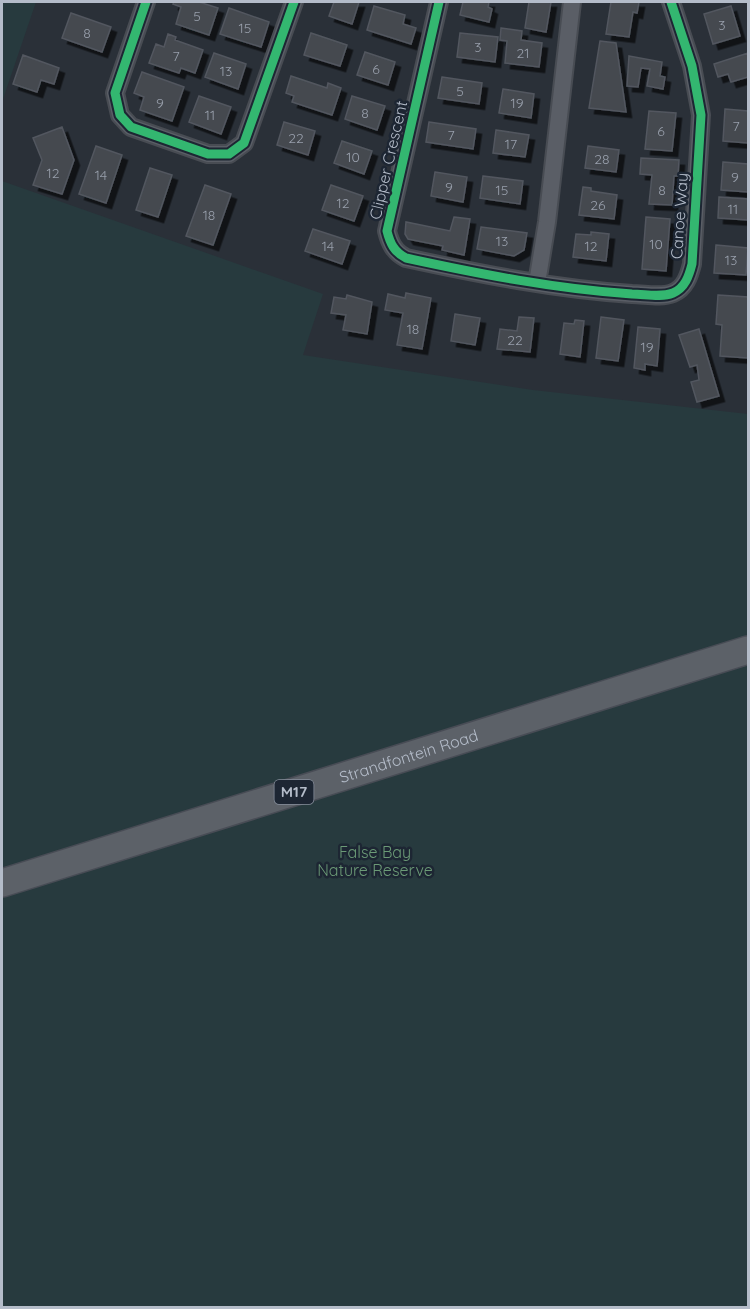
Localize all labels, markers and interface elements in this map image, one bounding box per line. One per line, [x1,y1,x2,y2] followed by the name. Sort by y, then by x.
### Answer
[193,7,201,25] house number: 5
[718,16,726,34] house number: 3
[239,19,251,37] house number: 15
[83,24,91,42] house number: 8
[474,38,482,56] house number: 3
[517,44,529,62] house number: 21
[172,47,180,65] house number: 7
[372,60,380,78] house number: 6
[220,62,232,80] house number: 13
[456,82,464,100] house number: 5
[156,94,164,112] house number: 9
[511,94,524,112] house number: 19
[365,99,411,221] street label: Clipper Crescent
[361,104,369,122] house number: 8
[205,106,215,124] house number: 11
[732,117,740,135] house number: 7
[657,122,665,140] house number: 6
[447,126,455,144] house number: 7
[288,129,304,147] house number: 22
[505,135,517,153] house number: 17
[346,148,360,166] house number: 10
[594,150,610,168] house number: 28
[47,164,60,182] house number: 12
[95,166,107,184] house number: 14
[731,168,739,186] house number: 9
[666,172,692,260] street label: Canoe Way
[445,178,453,196] house number: 9
[496,181,508,199] house number: 15
[658,181,666,199] house number: 8
[337,194,350,212] house number: 12
[590,196,606,214] house number: 26
[728,200,738,218] house number: 11
[203,206,215,224] house number: 18
[496,232,508,250] house number: 13
[649,235,663,253] house number: 10
[322,237,334,255] house number: 14
[585,237,598,255] house number: 12
[725,251,737,269] house number: 13
[407,320,419,338] house number: 18
[507,331,523,349] house number: 22
[641,338,654,356] house number: 19
[337,725,480,787] street label: Strandfontein Road
[274,780,314,804] road number: M17
[317,842,433,880] park label: False Bay Nature Reserve

